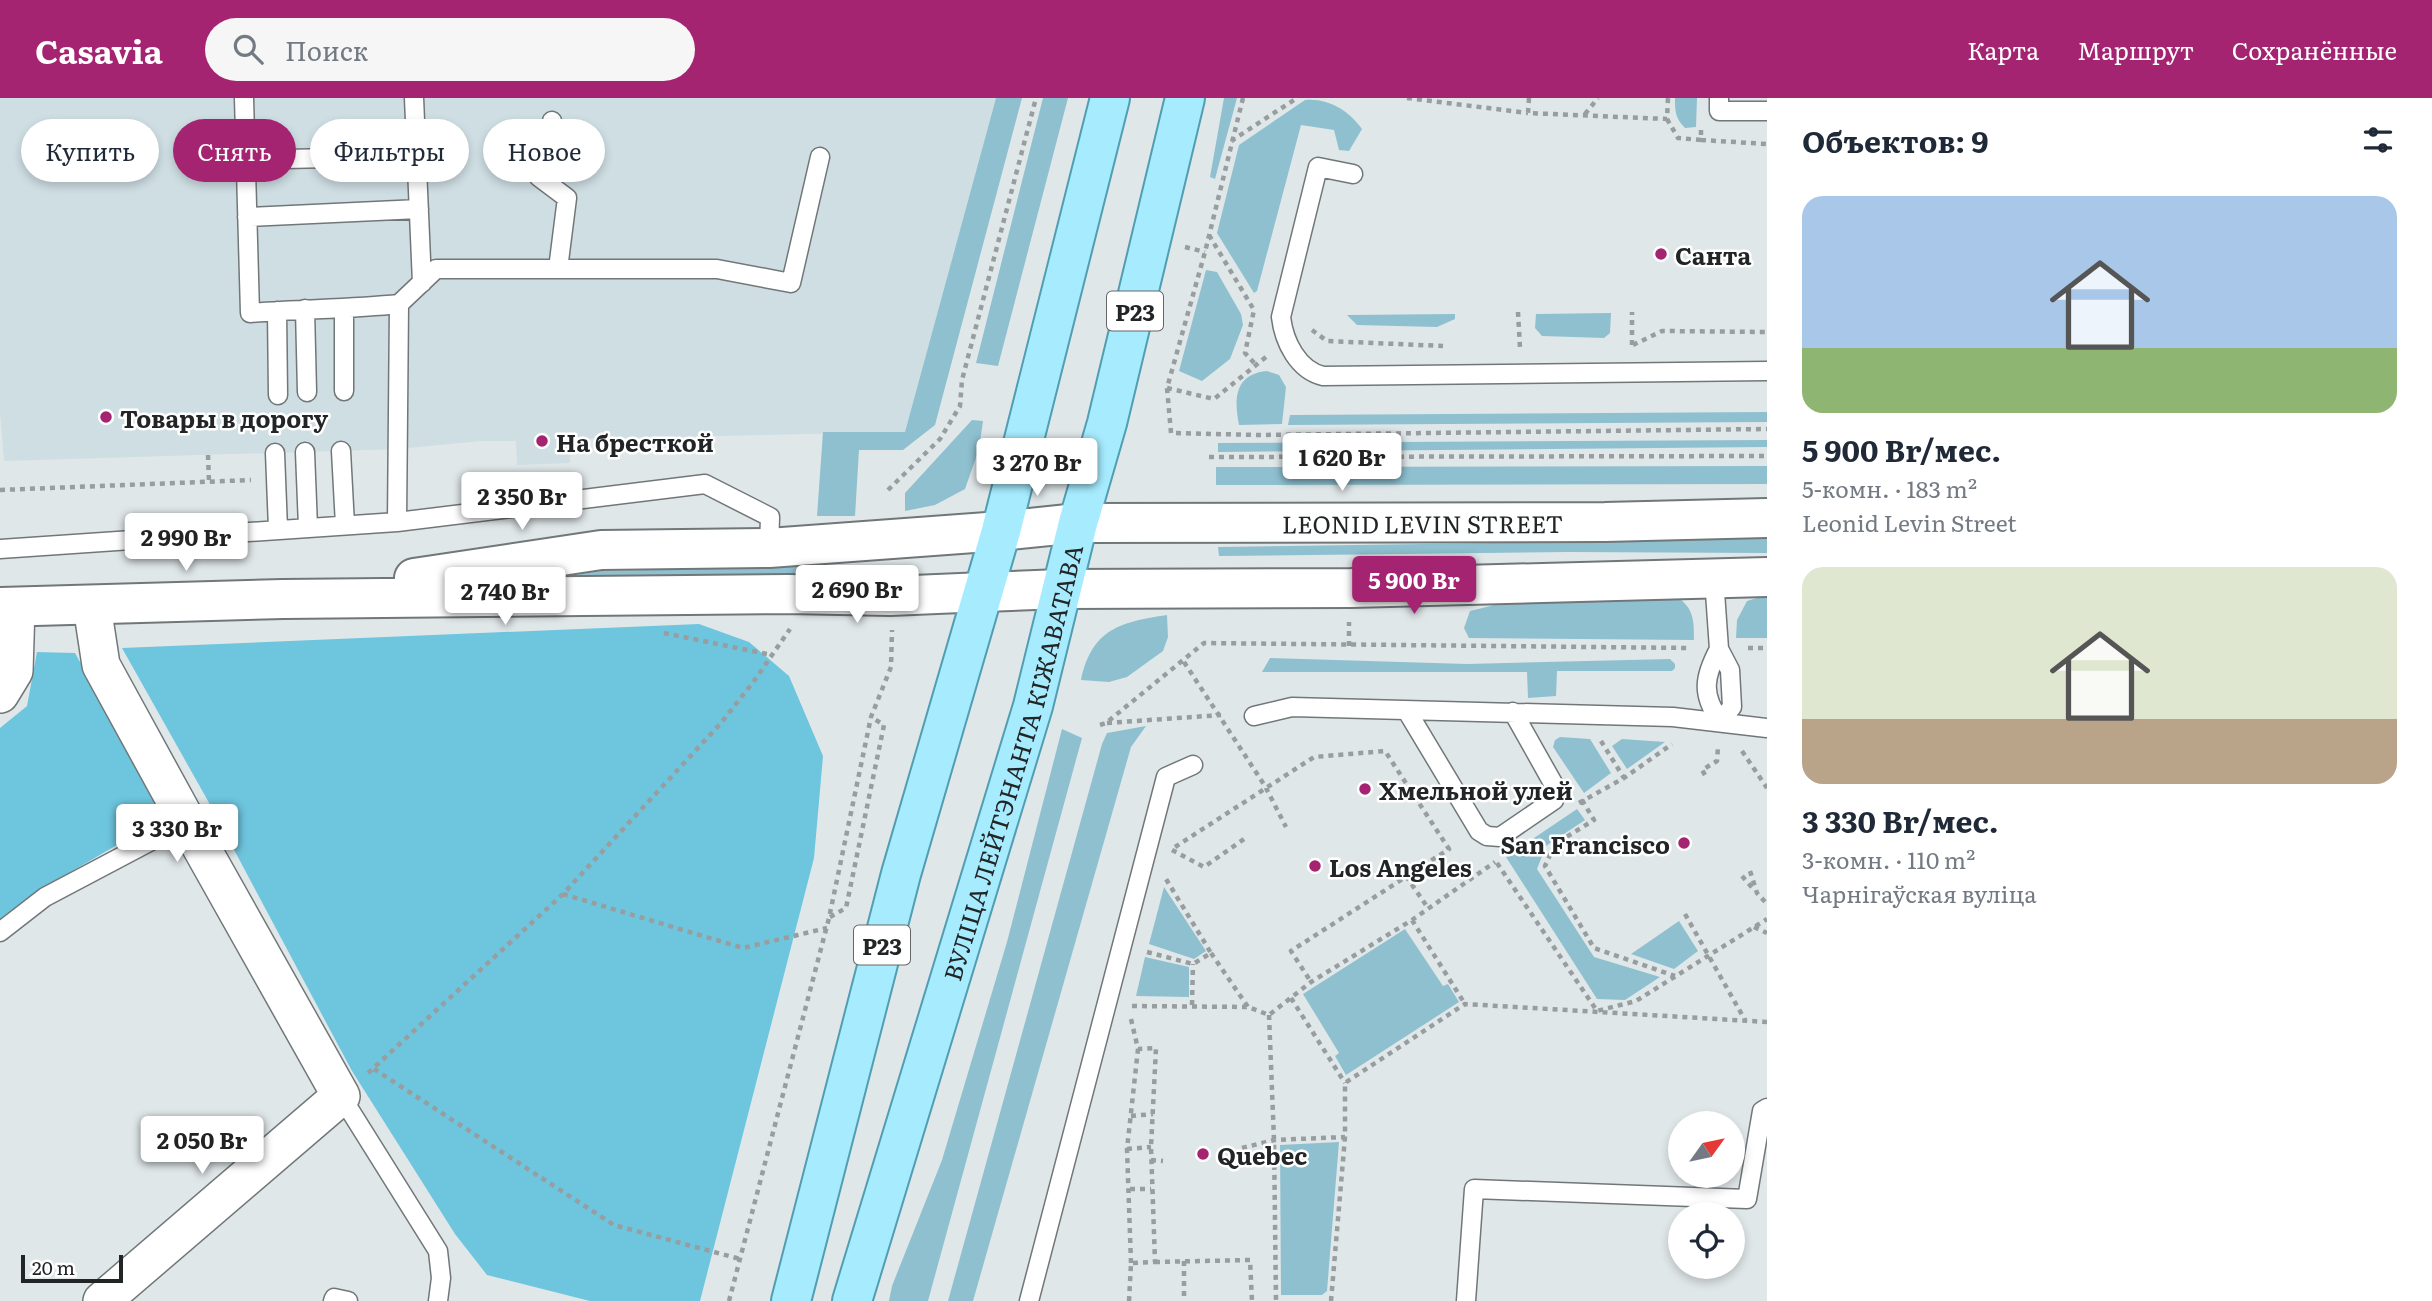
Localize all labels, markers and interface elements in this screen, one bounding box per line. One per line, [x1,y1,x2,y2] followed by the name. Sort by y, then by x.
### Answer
[205,18,695,81] search box
[35,25,163,74] text: Casavia
[229,30,267,68] icon: search
[285,30,368,69] text: Поиск
[1967,32,2039,67] text: Карта
[2077,32,2194,67] text: Маршрут
[2232,32,2397,67] text: Сохранённые
[1802,118,1989,162] text: Объектов: 9
[21,119,159,182] chip: Купить
[173,119,296,182] chip: Снять
[310,119,469,182] chip: Фильтры
[483,119,605,182] chip: Новое
[2359,121,2397,159] icon: filters
[1675,237,1751,272] place label: Санта
[2037,242,2163,368] icon: home
[1653,246,1669,262] marker: Санта
[1107,292,1163,330] road number: Р23
[120,400,328,435] place label: Товары в дорогу
[98,409,114,425] marker: Товары в дорогу
[556,424,714,459] place label: На бресткой
[1802,427,2001,471] text: 5 900 Br/мес.
[534,433,550,449] marker: На бресткой
[1270,434,1414,493] pin: 1 620 Br
[965,438,1109,498] pin: 3 270 Br
[1298,439,1386,473] text: 1 620 Br
[992,444,1082,478] text: 3 270 Br
[1802,471,1977,505] text: 5-комн. · 183 m²
[450,472,594,532] pin: 2 350 Br
[477,478,567,512] text: 2 350 Br
[1282,505,1563,540] street label: LEONID LEVIN STREET
[1802,505,2017,539] text: Leonid Levin Street
[114,514,258,573] pin: 2 990 Br
[141,519,231,553] text: 2 990 Br
[933,540,1090,985] street label: ВУЛІЦА ЛЕЙТЭНАНТА КІЖАВАТАВА
[1342,556,1486,616] pin: 5 900 Br
[1368,562,1460,596] text: 5 900 Br
[785,566,929,625] pin: 2 690 Br
[433,568,577,627] pin: 2 740 Br
[812,571,902,605] text: 2 690 Br
[461,573,549,607] text: 2 740 Br
[2037,613,2163,739] icon: home
[1379,772,1573,807] place label: Хмельной улей
[1357,781,1373,797] marker: Хмельной улей
[1802,798,1999,842] text: 3 330 Br/мес.
[105,804,249,864] pin: 3 330 Br
[132,810,222,844] text: 3 330 Br
[1501,826,1670,861] place label: San Francisco
[1676,835,1692,851] marker: San Francisco
[1802,842,1975,876] text: 3-комн. · 110 m²
[1329,849,1472,884] place label: Los Angeles
[1307,858,1323,874] marker: Los Angeles
[1802,876,2037,910] text: Чарнігаўская вуліца
[854,926,910,964] road number: Р23
[1668,1111,1745,1188] north arrow
[1668,1111,1745,1279] map controls
[130,1116,274,1176] pin: 2 050 Br
[157,1122,247,1156] text: 2 050 Br
[1217,1137,1307,1172] place label: Quebec
[1195,1146,1211,1162] marker: Quebec
[1668,1202,1745,1279] button: locate
[21,1252,122,1284] scale bar
[32,1253,75,1281] text: 20 m

